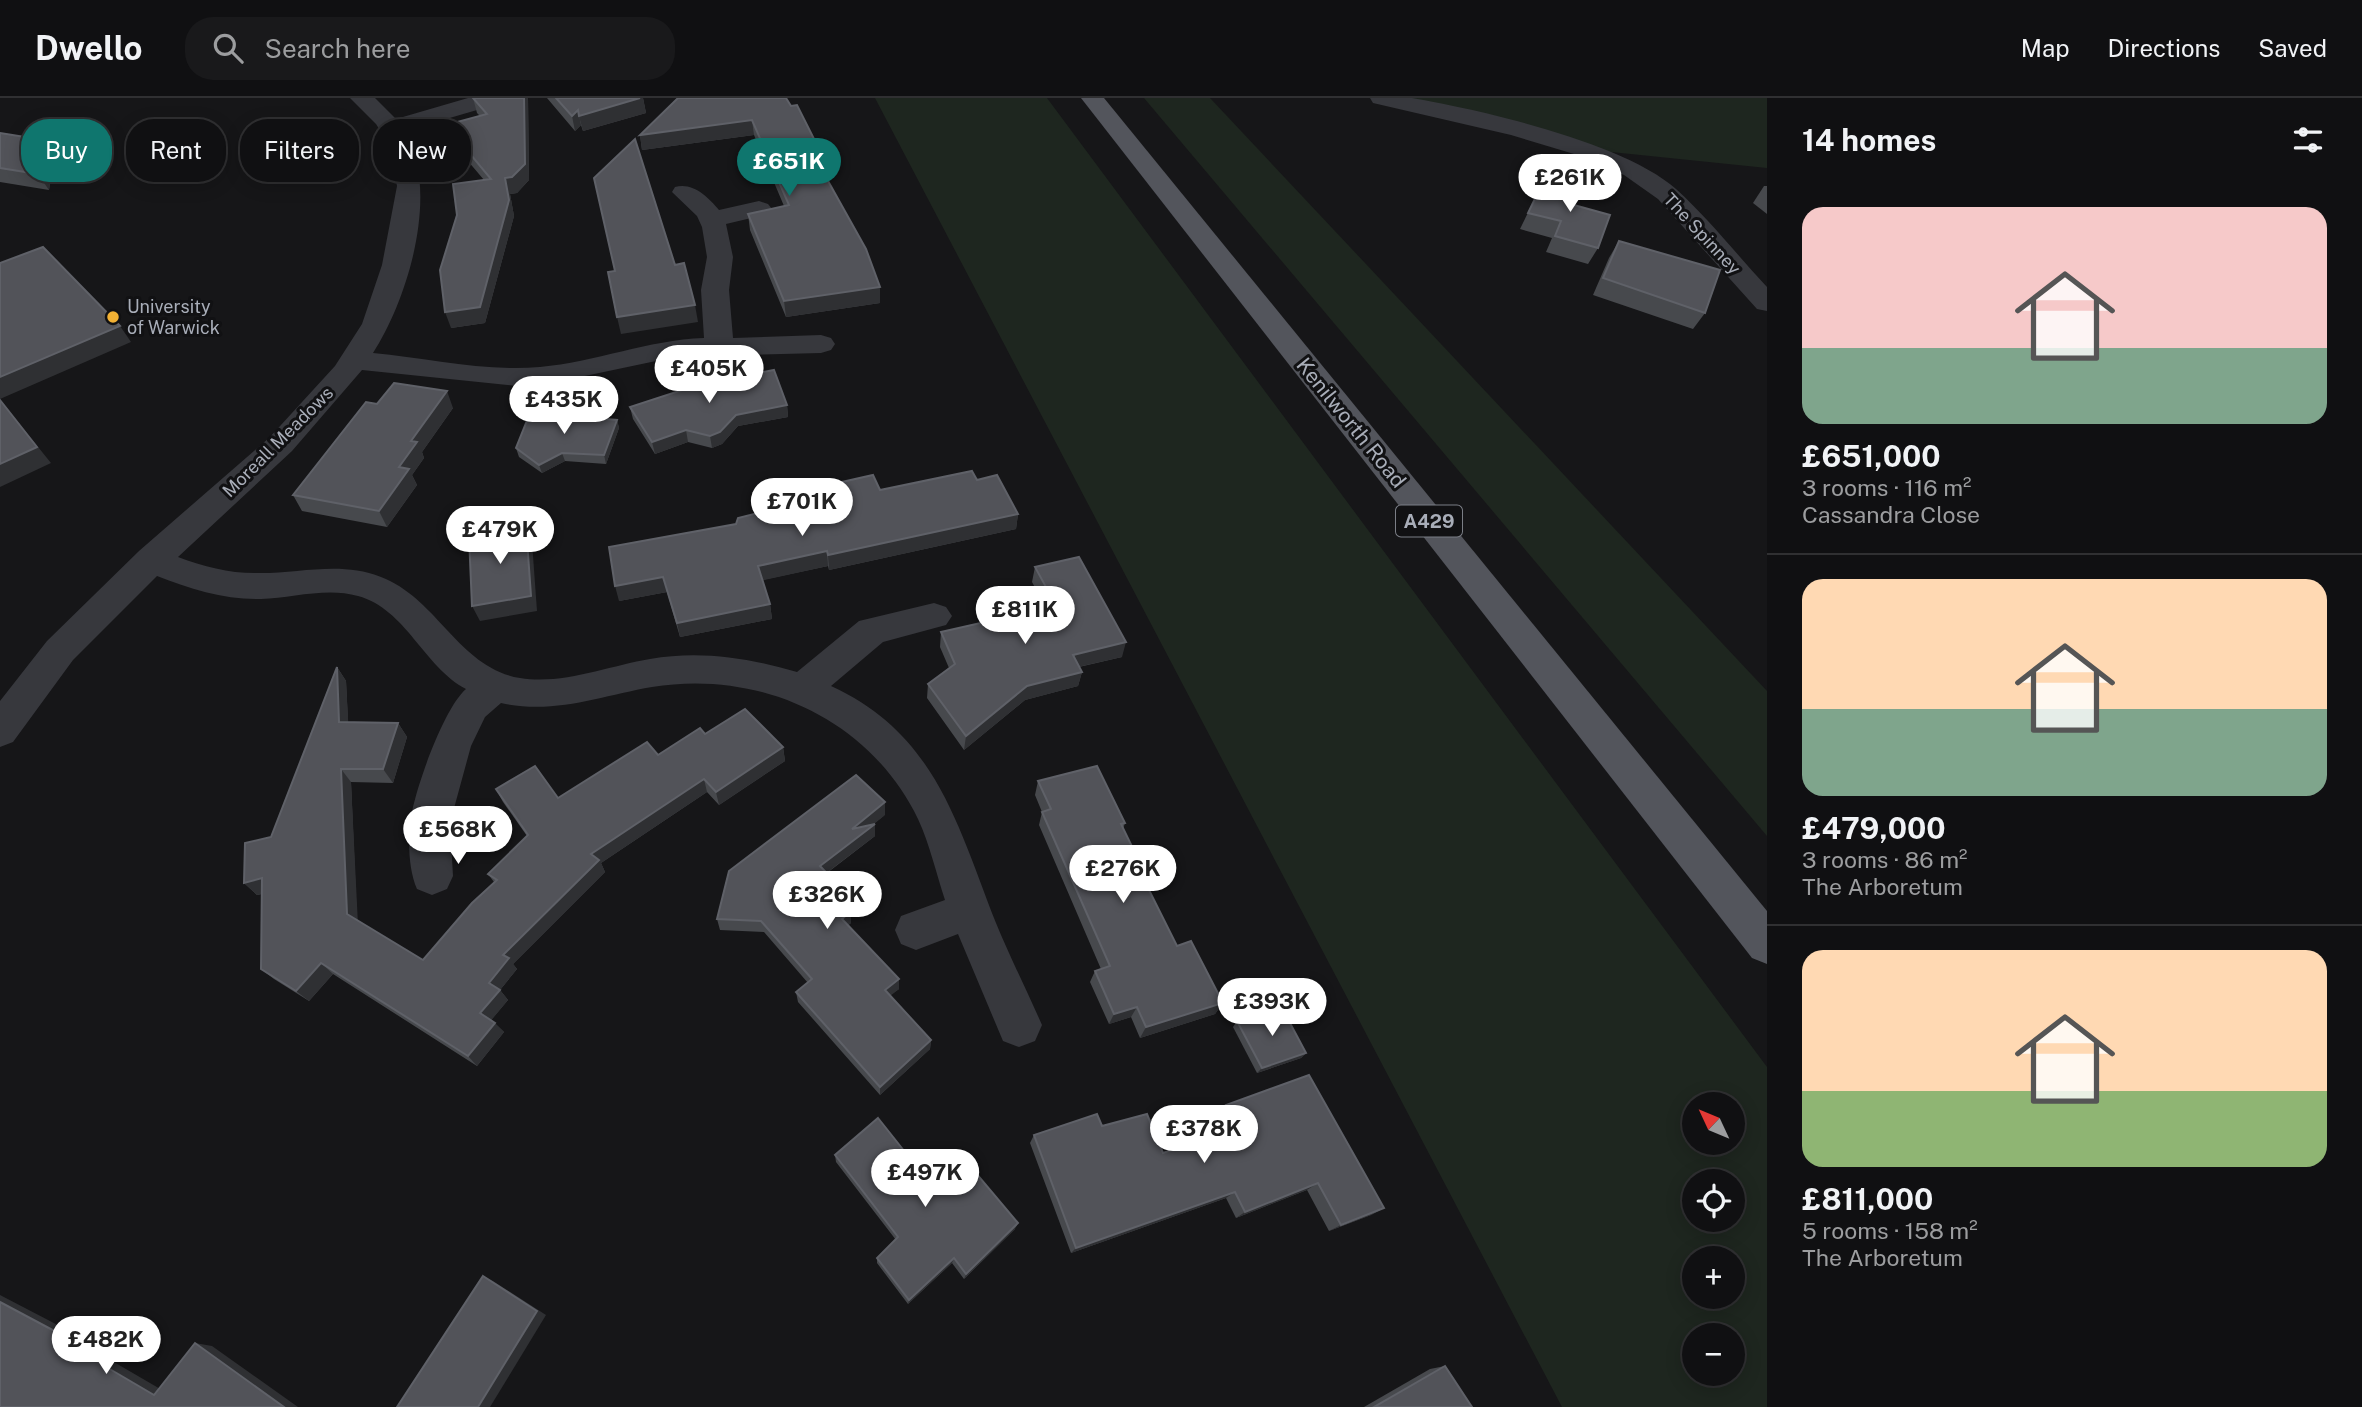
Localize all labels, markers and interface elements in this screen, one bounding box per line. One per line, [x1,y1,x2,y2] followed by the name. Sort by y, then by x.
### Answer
[185,17,675,80] search box
[35,29,143,67] text: Dwello
[209,29,247,67] icon: search
[265,33,411,64] text: Search here
[2021,34,2070,62] text: Map
[2108,34,2220,62] text: Directions
[2258,34,2327,62] text: Saved
[21,119,112,182] chip: Buy
[126,119,226,182] chip: Rent
[240,119,359,182] chip: Filters
[373,119,471,182] chip: New
[2289,121,2327,159] icon: filters
[1802,122,1936,158] text: 14 homes
[740,139,838,198] pin: £651K
[753,147,825,174] text: £651K
[1521,155,1619,214] pin: £261K
[1534,163,1606,190] text: £261K
[1659,189,1746,279] street label: The Spinney
[2002,253,2128,379] icon: home
[127,296,220,338] place label: University of Warwick
[105,309,121,325] marker: University of Warwick
[660,345,758,405] pin: £405K
[1291,353,1411,493] street label: Kenilworth Road
[671,354,747,381] text: £405K
[515,376,613,436] pin: £435K
[218,382,337,501] street label: Moreall Meadows
[525,385,603,412] text: £435K
[1802,438,1940,474] text: £651,000
[1802,474,1972,501] text: 3 rooms · 116 m²
[753,478,851,538] pin: £701K
[767,487,837,514] text: £701K
[1802,501,1980,528] text: Cassandra Close
[451,506,549,566] pin: £479K
[1396,506,1462,536] road number: A429
[462,515,538,542] text: £479K
[976,587,1074,646] pin: £811K
[992,595,1058,622] text: £811K
[2002,625,2128,751] icon: home
[409,806,507,866] pin: £568K
[1802,810,1946,846] text: £479,000
[419,815,497,842] text: £568K
[1074,846,1172,905] pin: £276K
[1802,846,1968,873] text: 3 rooms · 86 m²
[1085,854,1161,881] text: £276K
[778,872,876,931] pin: £326K
[1802,873,1963,900] text: The Arboretum
[789,880,865,907] text: £326K
[1223,978,1321,1038] pin: £393K
[1234,987,1311,1014] text: £393K
[2002,996,2128,1122] icon: home
[1682,1092,1745,1155] north arrow
[1682,1092,1745,1386] map controls
[1155,1105,1253,1165] pin: £378K
[1166,1114,1242,1141] text: £378K
[876,1150,974,1209] pin: £497K
[887,1158,963,1185] text: £497K
[1682,1169,1745,1232] button: locate
[1802,1181,1933,1217] text: £811,000
[1802,1217,1978,1244] text: 5 rooms · 158 m²
[1802,1244,1963,1271] text: The Arboretum
[1682,1246,1745,1309] button: +
[57,1316,155,1376] pin: £482K
[1682,1323,1745,1386] button: −
[68,1325,144,1352] text: £482K

